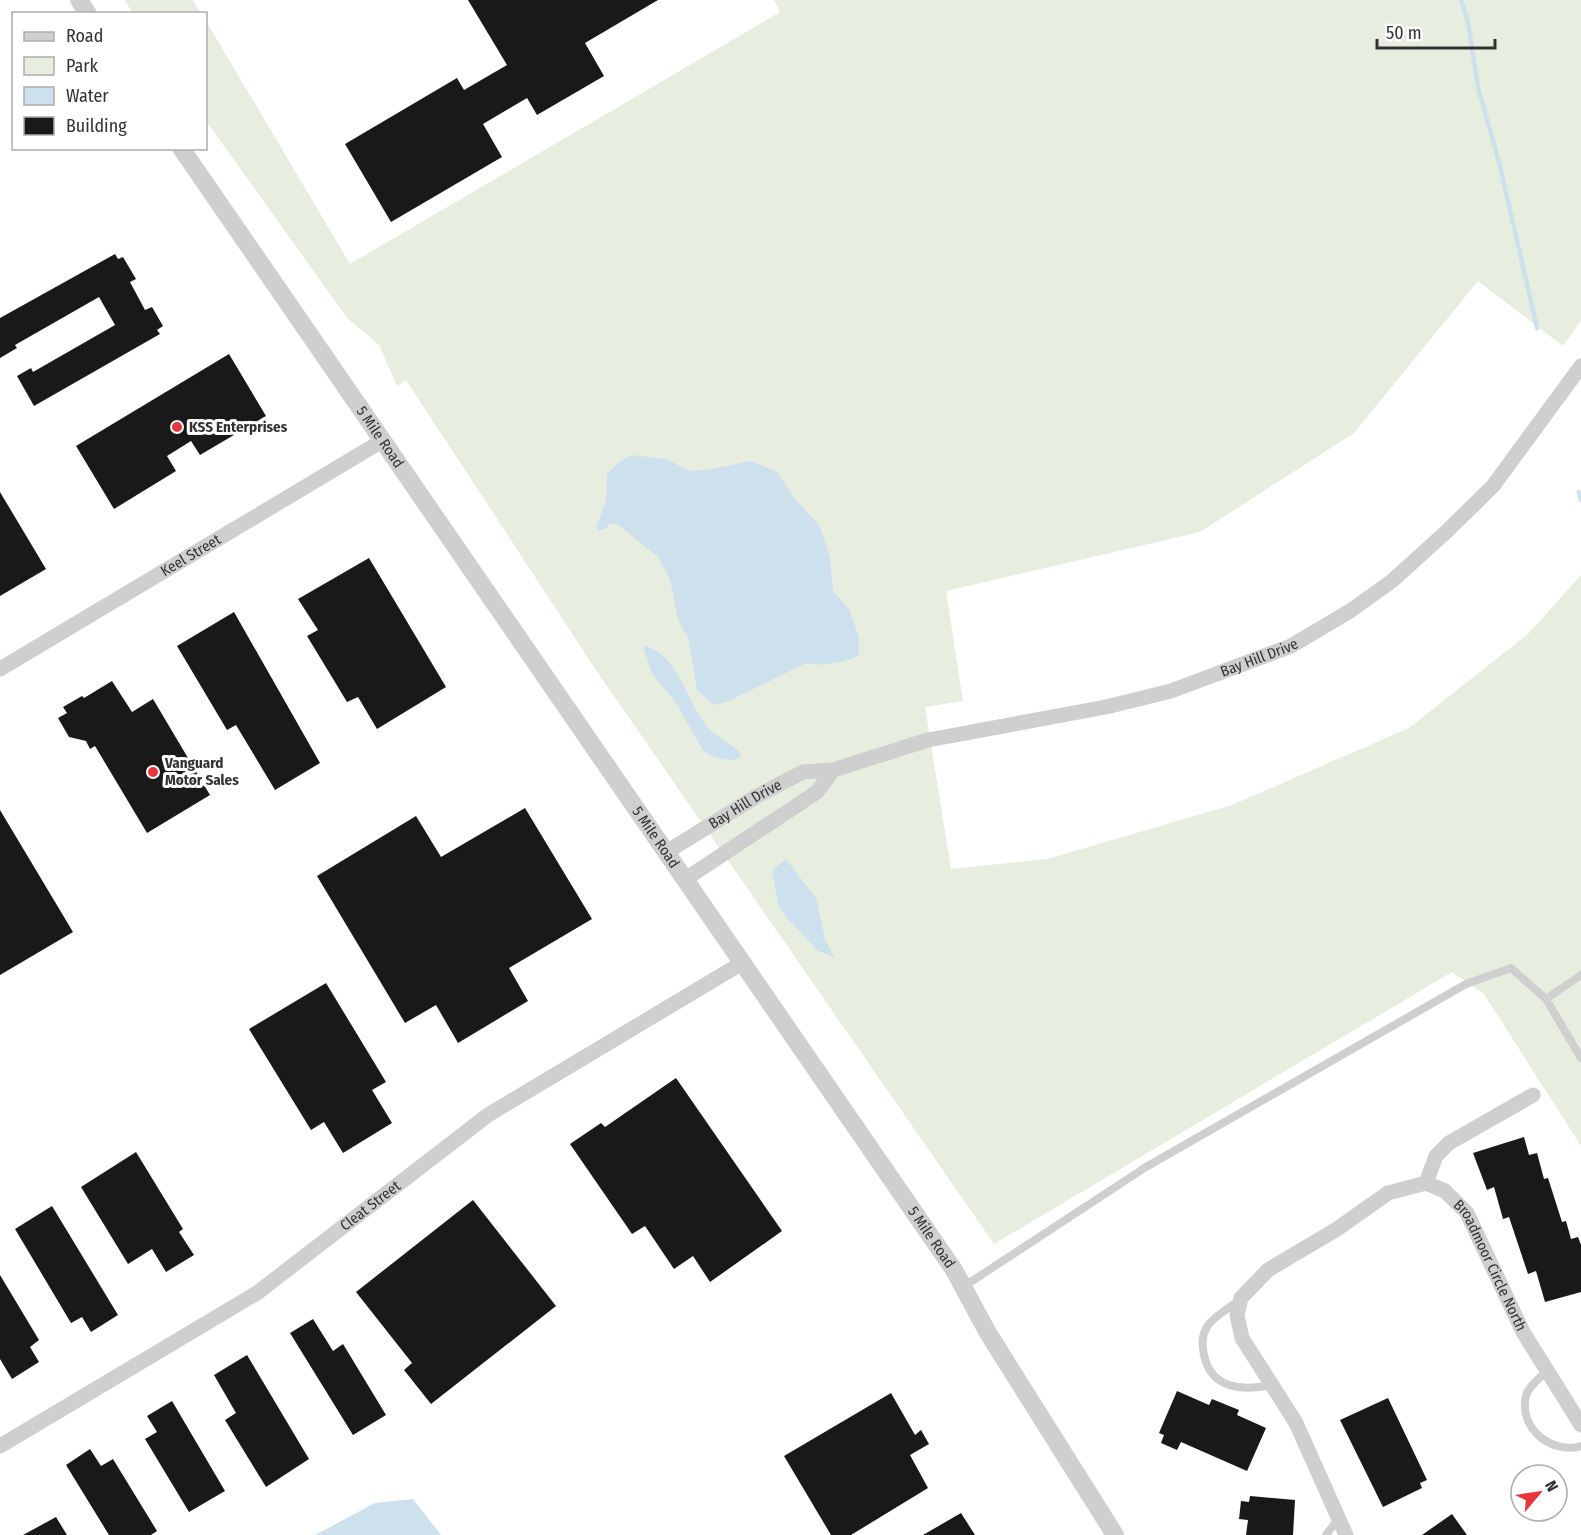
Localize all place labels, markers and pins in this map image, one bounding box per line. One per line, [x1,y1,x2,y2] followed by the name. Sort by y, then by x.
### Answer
[189,418,288,436] place label: KSS Enterprises
[170,420,184,434] marker: KSS Enterprises
[164,754,239,789] place label: Vanguard Motor Sales
[146,765,160,779] marker: Vanguard Motor Sales

